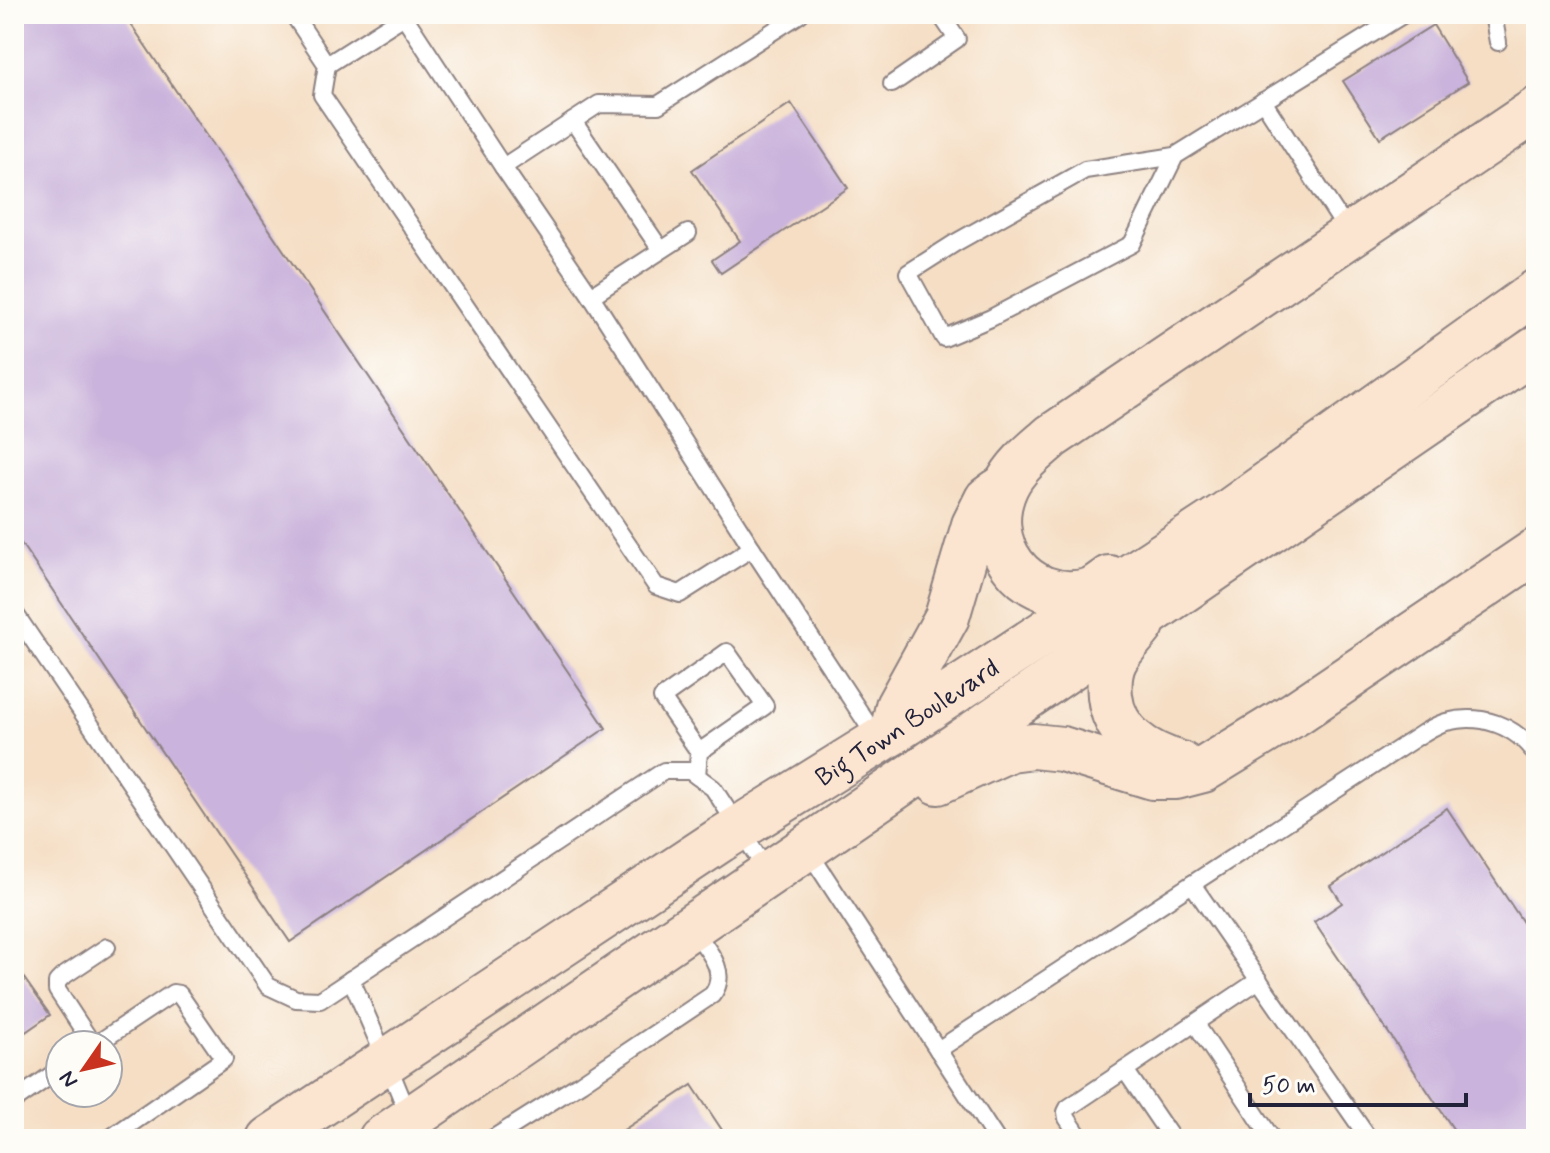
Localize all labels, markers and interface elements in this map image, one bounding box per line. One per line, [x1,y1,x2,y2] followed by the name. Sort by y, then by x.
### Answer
[810,652,1006,795] street label: Big Town Boulevard
[44,1029,124,1109] north arrow
[1250,1057,1466,1107] scale bar
[53,1065,85,1093] text: N
[1262,1071,1316,1102] text: 50 m

